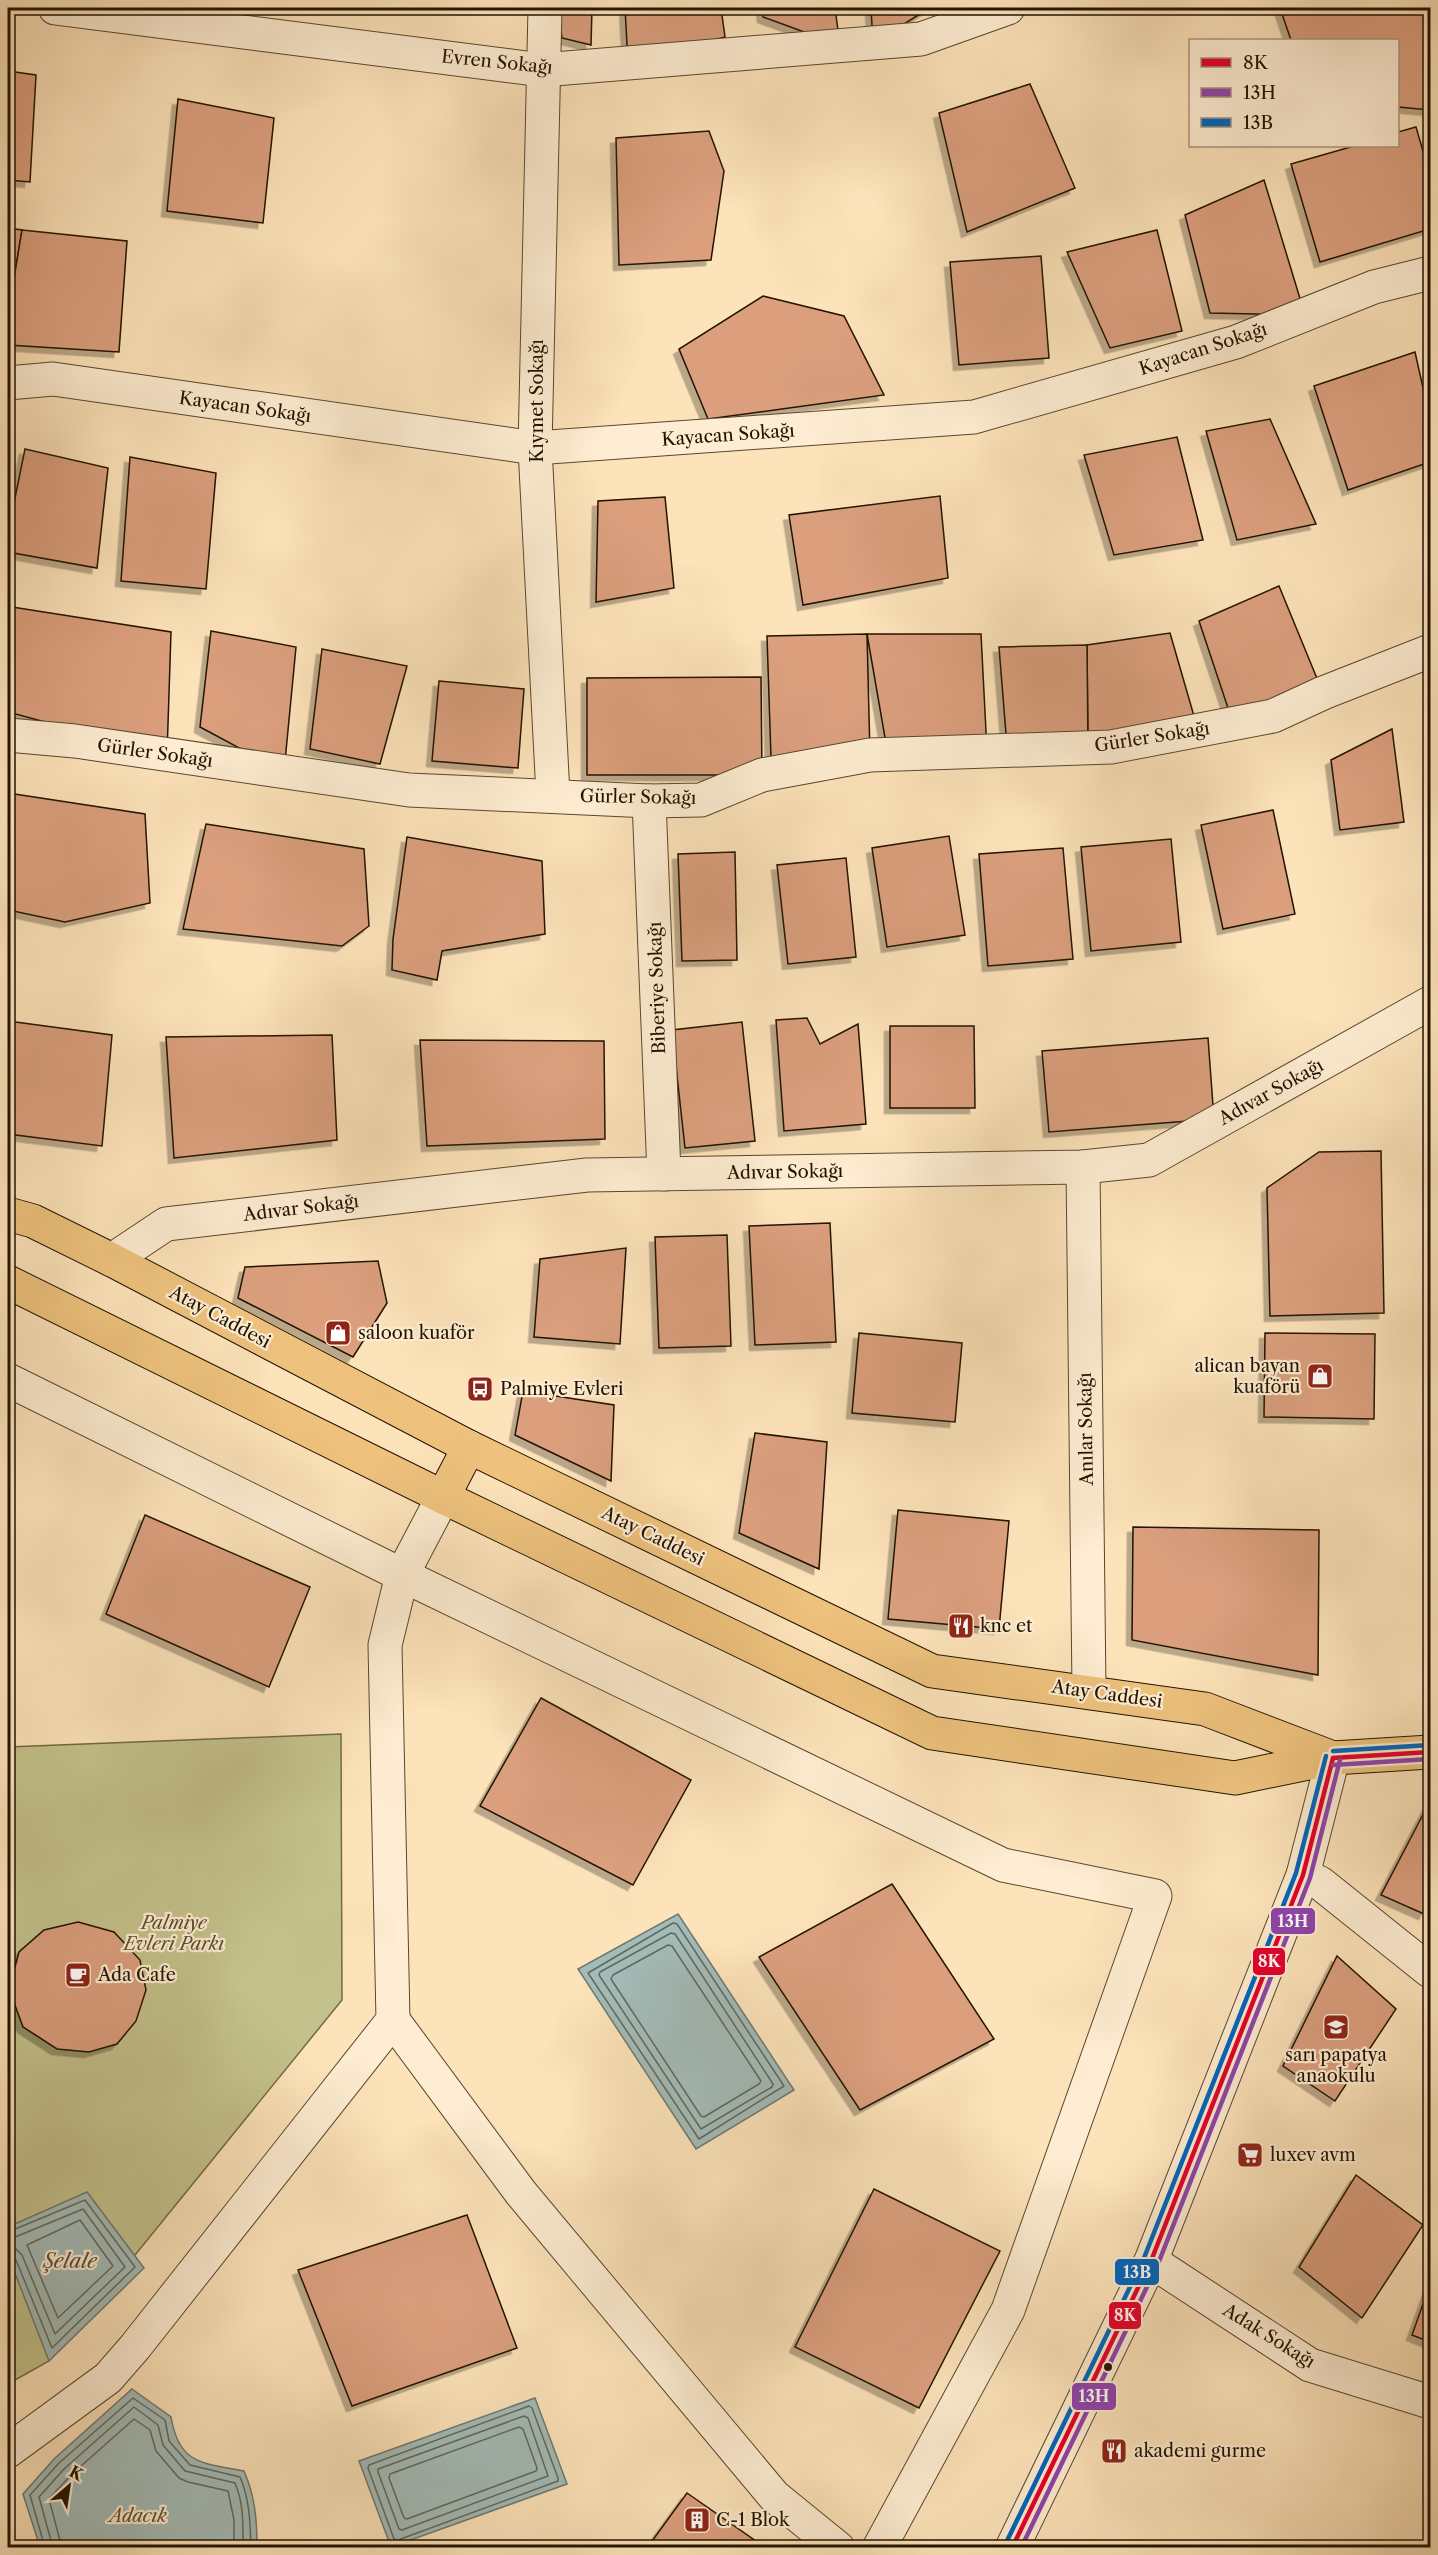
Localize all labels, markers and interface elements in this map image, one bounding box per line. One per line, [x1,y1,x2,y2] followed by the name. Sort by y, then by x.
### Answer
[1189,39,1399,147] legend
[440,45,554,79] street label: Evren Sokağı
[1243,52,1269,74] text: 8K
[1243,82,1276,104] text: 13H
[1243,112,1273,134] text: 13B
[1136,318,1270,380] street label: Kayacan Sokağı
[526,339,548,463] street label: Kıymet Sokağı
[177,387,313,427] street label: Kayacan Sokağı
[661,419,796,451] street label: Kayacan Sokağı
[1093,717,1212,757] street label: Gürler Sokağı
[96,734,215,772] street label: Gürler Sokağı
[580,785,697,809] street label: Gürler Sokağı
[644,921,670,1055] street label: Biberiye Sokağı
[1214,1054,1328,1130] street label: Adıvar Sokağı
[726,1160,844,1184] street label: Adıvar Sokağı
[241,1190,361,1226] street label: Adıvar Sokağı
[165,1281,275,1353] street label: Atay Caddesi
[323,1318,353,1348] shop icon: saloon kuaför
[358,1322,475,1344] place label: saloon kuaför
[1194,1355,1300,1398] place label: alican bayan kuaförü
[1305,1361,1335,1391] shop icon: alican bayan kuaförü
[1074,1372,1098,1487] street label: Anılar Sokağı
[465,1374,495,1404] bus stop icon: Palmiye Evleri
[500,1378,624,1400] place label: Palmiye Evleri
[597,1501,708,1571] street label: Atay Caddesi
[946,1611,976,1641] restaurant icon: knc et
[980,1615,1033,1637] place label: knc et
[1049,1675,1164,1713] street label: Atay Caddesi
[1270,1907,1316,1935] line badge: 13H
[1278,1911,1308,1931] text: 13H
[122,1912,224,1955] park label: Palmiye Evleri Parkı
[1252,1947,1286,1976] line badge: 8K
[1258,1951,1282,1971] text: 8K
[63,1960,93,1990] cafe icon: Ada Cafe
[97,1964,176,1986] place label: Ada Cafe
[1321,2012,1351,2042] school or university icon: sarı papatya anaokulu
[1285,2044,1387,2087] place label: sarı papatya anaokulu
[1235,2140,1265,2170] supermarket icon: luxev avm
[1270,2144,1356,2166] place label: luxev avm
[42,2249,98,2273] water label: Şelale
[1114,2258,1160,2286] line badge: 13B
[1123,2262,1151,2282] text: 13B
[1218,2298,1320,2373] street label: Adak Sokağı
[1108,2301,1142,2330] line badge: 8K
[1114,2305,1138,2325] text: 8K
[1102,2361,1114,2373] unlabelled marker
[1071,2382,1117,2411] line badge: 13H
[1079,2386,1109,2406] text: 13H
[1099,2436,1129,2466] restaurant icon: akademi gurme
[1134,2440,1266,2462] place label: akademi gurme
[39,2456,99,2516] north arrow
[66,2461,88,2485] text: K
[106,2505,167,2527] park label: Adacık
[682,2505,712,2535] building icon: C-1 Blok
[716,2509,791,2531] place label: C-1 Blok

